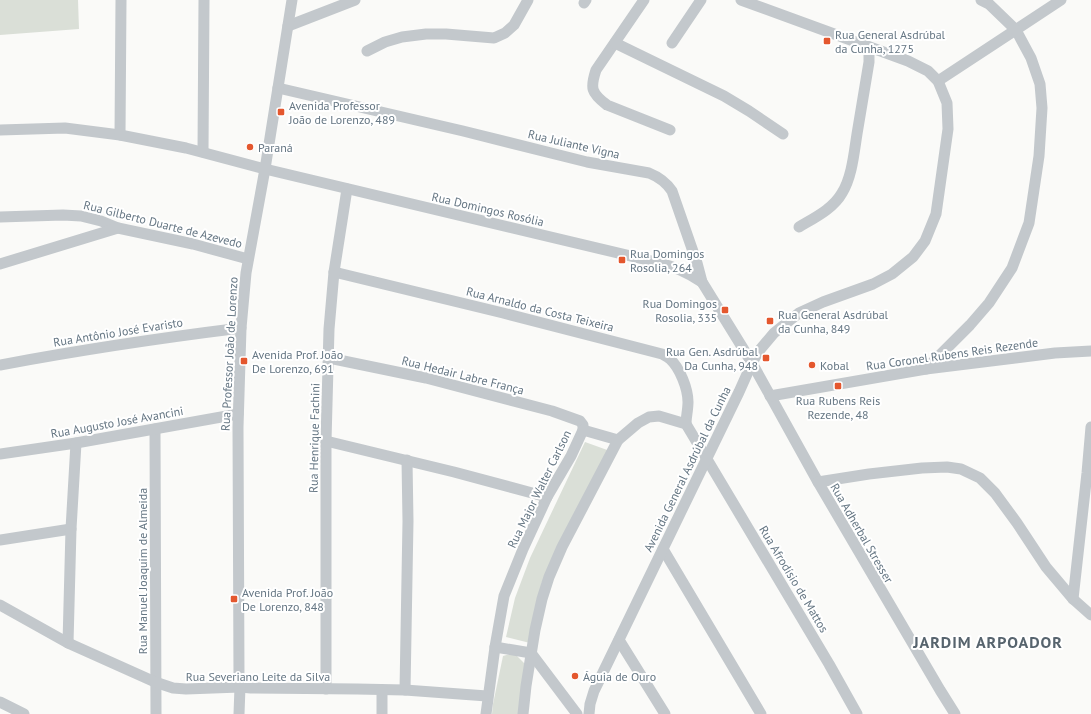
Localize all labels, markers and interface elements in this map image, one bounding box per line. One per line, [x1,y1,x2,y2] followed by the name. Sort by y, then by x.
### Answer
[835,27,946,56] place label: Rua General Asdrúbal da Cunha, 1275
[822,36,832,46] marker: Rua General Asdrúbal da Cunha, 1275
[288,98,395,127] place label: Avenida Professor João de Lorenzo, 489
[276,107,286,117] marker: Avenida Professor João de Lorenzo, 489
[527,126,621,162] street label: Rua Juliante Vigna
[258,140,293,155] place label: Paraná
[245,142,255,152] marker: Paraná
[430,189,546,229] street label: Rua Domingos Rosólia
[82,197,244,251] street label: Rua Gilberto Duarte de Azevedo
[630,246,704,275] place label: Rua Domingos Rosolia, 264
[617,255,627,265] marker: Rua Domingos Rosolia, 264
[217,276,241,432] street label: Rua Professor João de Lorenzo
[465,283,615,335] street label: Rua Arnaldo da Costa Teixeira
[643,296,717,325] place label: Rua Domingos Rosolia, 335
[720,305,730,315] marker: Rua Domingos Rosolia, 335
[778,307,889,336] place label: Rua General Asdrúbal da Cunha, 849
[52,314,184,350] street label: Rua Antônio José Evaristo
[765,316,775,326] marker: Rua General Asdrúbal da Cunha, 849
[865,335,1039,373] street label: Rua Coronel Rubens Reis Rezende
[666,344,758,373] place label: Rua Gen. Asdrúbal Da Cunha, 948
[252,347,343,376] place label: Avenida Prof. João De Lorenzo, 691
[400,353,526,397] street label: Rua Hedair Labre França
[761,353,771,363] marker: Rua Gen. Asdrúbal Da Cunha, 948
[239,356,249,366] marker: Avenida Prof. João De Lorenzo, 691
[820,358,850,373] place label: Kobal
[807,360,817,370] marker: Kobal
[833,381,843,391] marker: Rua Rubens Reis Rezende, 48
[306,383,322,493] street label: Rua Henrique Fachini
[640,384,734,554] street label: Avenida General Asdrúbal da Cunha
[796,393,880,422] place label: Rua Rubens Reis Rezende, 48
[49,403,185,441] street label: Rua Augusto José Avancini
[504,428,574,550] street label: Rua Major Walter Carlson
[827,481,897,585] street label: Rua Adherbal Stresser
[135,488,150,654] street label: Rua Manuel Joaquim de Almeida
[756,523,832,635] street label: Rua Afrodísio de Mattos
[242,585,333,614] place label: Avenida Prof. João De Lorenzo, 848
[229,594,239,604] marker: Avenida Prof. João De Lorenzo, 848
[912,632,1063,652] district label: JARDIM ARPOADOR
[186,669,330,684] street label: Rua Severiano Leite da Silva
[583,669,656,684] place label: Águia de Ouro
[570,671,580,681] marker: Águia de Ouro

